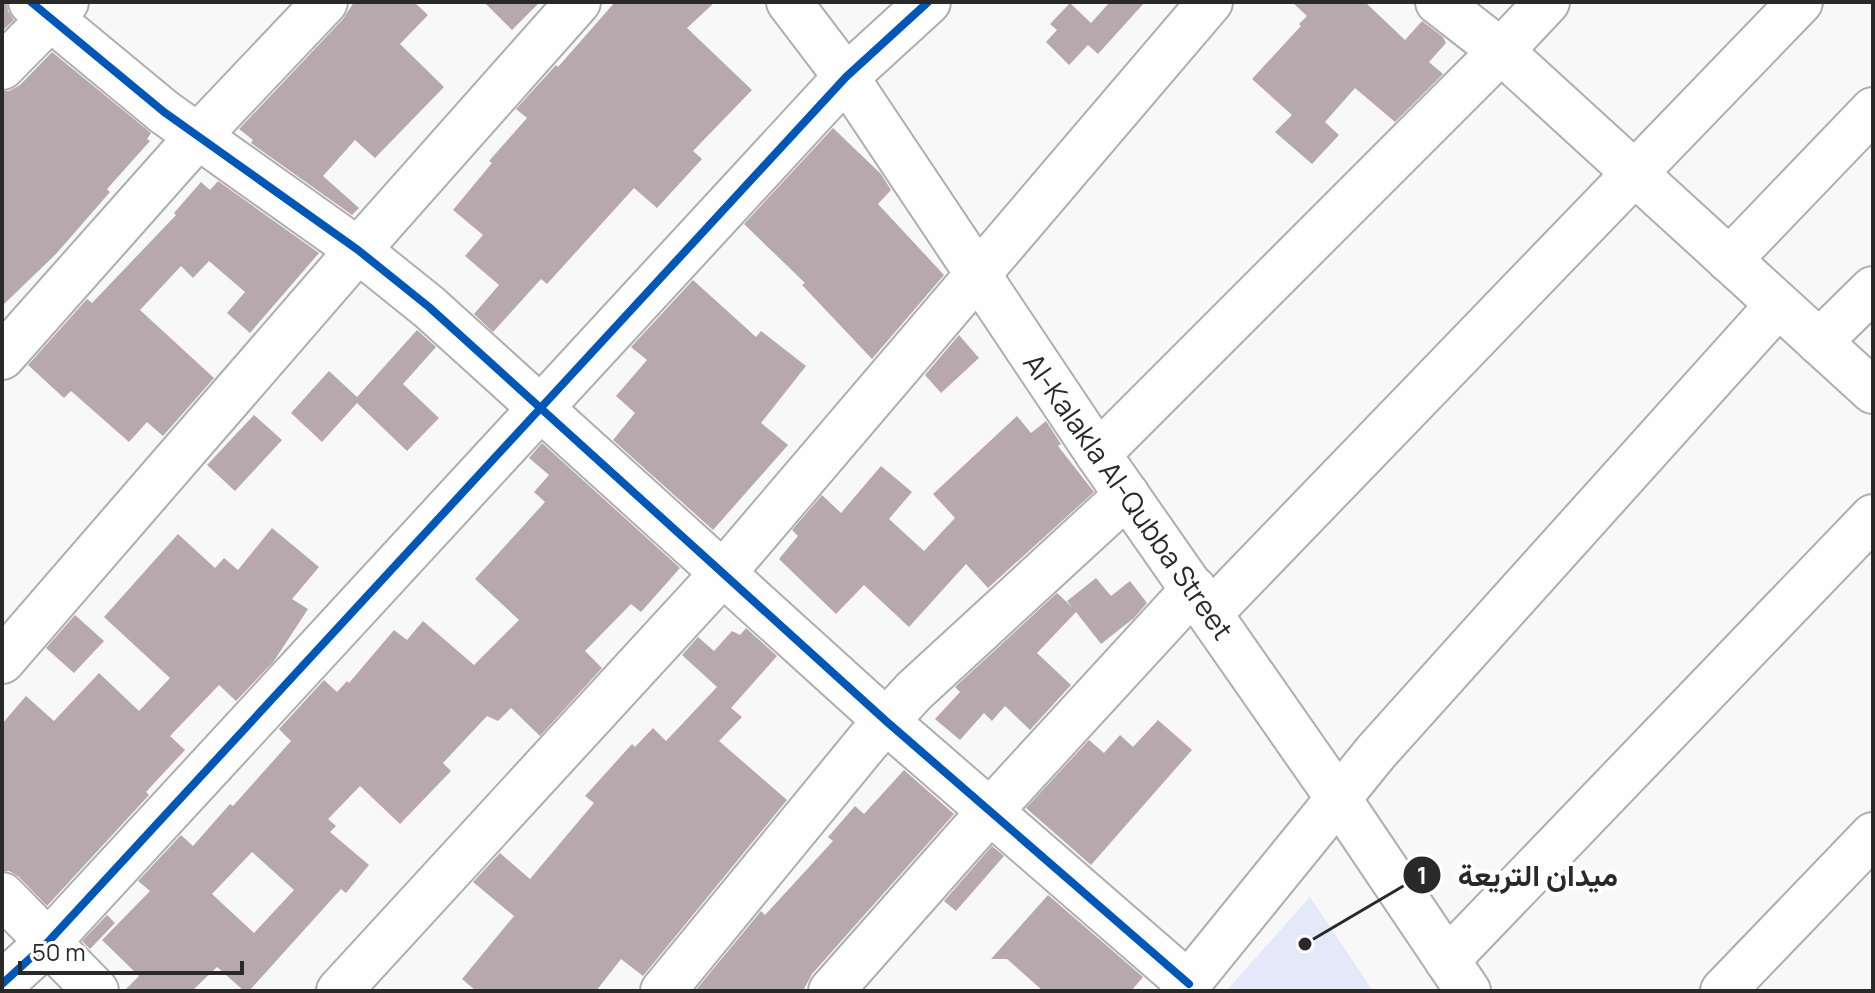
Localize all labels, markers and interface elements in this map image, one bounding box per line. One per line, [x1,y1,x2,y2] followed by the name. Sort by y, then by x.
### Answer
[1016,345,1242,647] street label: Al-Kalakla Al-Qubba Street
[1402,848,1634,902] callout: ميدان التريعة
[1458,854,1618,895] text: ميدان التريعة
[1417,858,1427,891] text: 1
[20,925,242,975] scale bar
[32,935,86,968] text: 50 m

